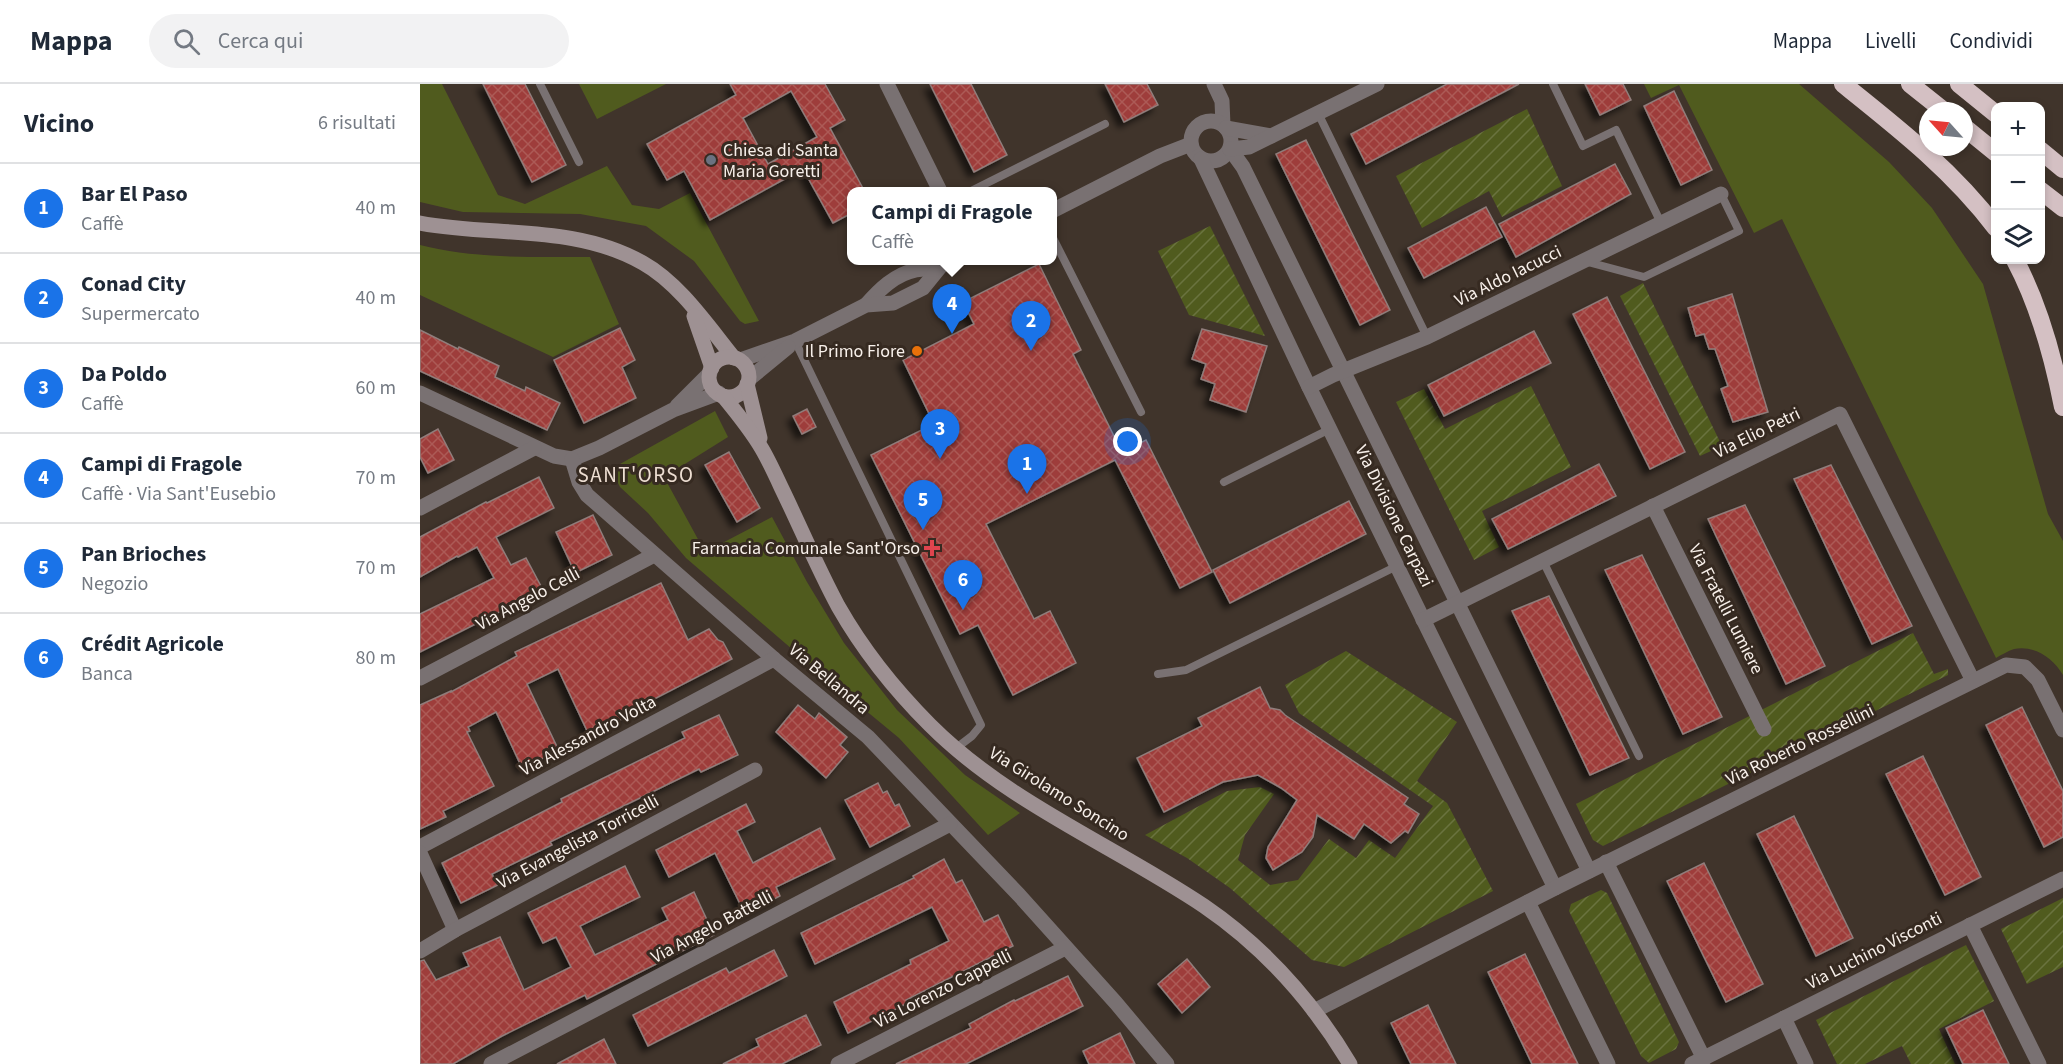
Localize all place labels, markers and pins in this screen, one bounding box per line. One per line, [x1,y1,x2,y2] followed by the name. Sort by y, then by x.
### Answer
[723,138,838,184] place label: Chiesa di Santa Maria Goretti
[704,153,718,167] marker: Chiesa di Santa Maria Goretti
[932,284,972,334] pin: 4
[1012,302,1050,351] pin: 2
[805,339,905,364] place label: Il Primo Fiore
[910,344,924,358] marker: Il Primo Fiore
[920,410,960,459] pin: 3
[1008,444,1046,494] pin: 1
[904,480,942,530] pin: 5
[692,536,920,561] place label: Farmacia Comunale Sant'Orso
[925,541,939,555] marker: Farmacia Comunale Sant'Orso
[944,560,982,610] pin: 6

